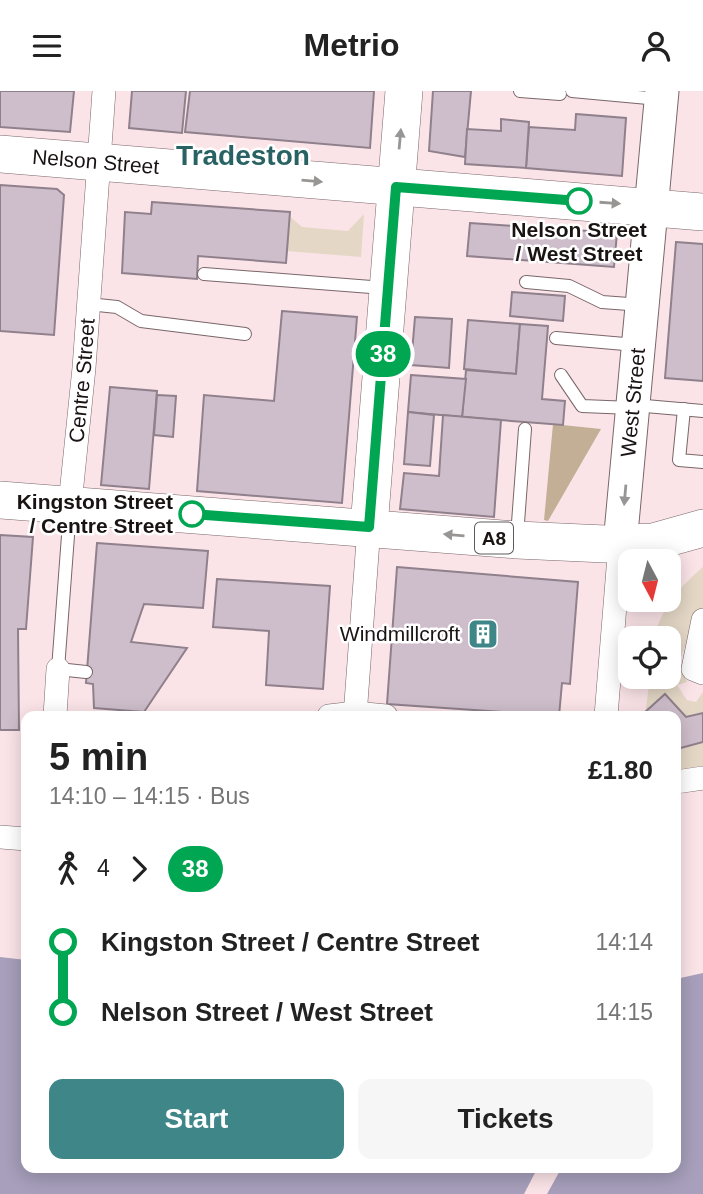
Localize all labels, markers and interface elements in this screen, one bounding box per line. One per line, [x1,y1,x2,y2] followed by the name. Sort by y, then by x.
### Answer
[28,27,66,65] icon: menu
[304,27,400,63] text: Metrio
[637,27,675,65] icon: person
[395,128,406,150] one-way arrow
[176,140,310,171] district label: Tradeston
[31,145,160,178] street label: Nelson Street
[301,175,323,186] one-way arrow
[566,188,592,214] marker: Nelson Street / West Street
[599,198,621,209] one-way arrow
[511,218,647,265] place label: Nelson Street / West Street
[64,317,99,444] street label: Centre Street
[352,331,414,377] line badge: 38
[370,340,396,367] text: 38
[616,347,649,458] street label: West Street
[619,484,630,506] one-way arrow
[17,490,173,537] place label: Kingston Street / Centre Street
[179,501,205,527] marker: Kingston Street / Centre Street
[475,523,513,553] road number: A8
[443,529,465,540] one-way arrow
[618,549,681,613] north arrow
[618,549,681,689] map controls
[466,617,500,651] building icon: Windmillcroft
[340,622,460,645] place label: Windmillcroft
[618,626,681,689] button: locate
[49,736,148,778] text: 5 min
[588,755,653,785] text: £1.80
[49,783,250,809] text: 14:10 – 14:15 · Bus
[49,850,87,888] icon: walk
[120,850,158,888] icon: forward
[97,855,110,881] text: 4
[182,855,209,882] text: 38
[101,927,480,957] text: Kingston Street / Centre Street
[595,929,653,955] text: 14:14
[101,997,433,1027] text: Nelson Street / West Street
[595,999,653,1025] text: 14:15
[49,1079,344,1159] button: Start
[358,1079,653,1159] button: Tickets

